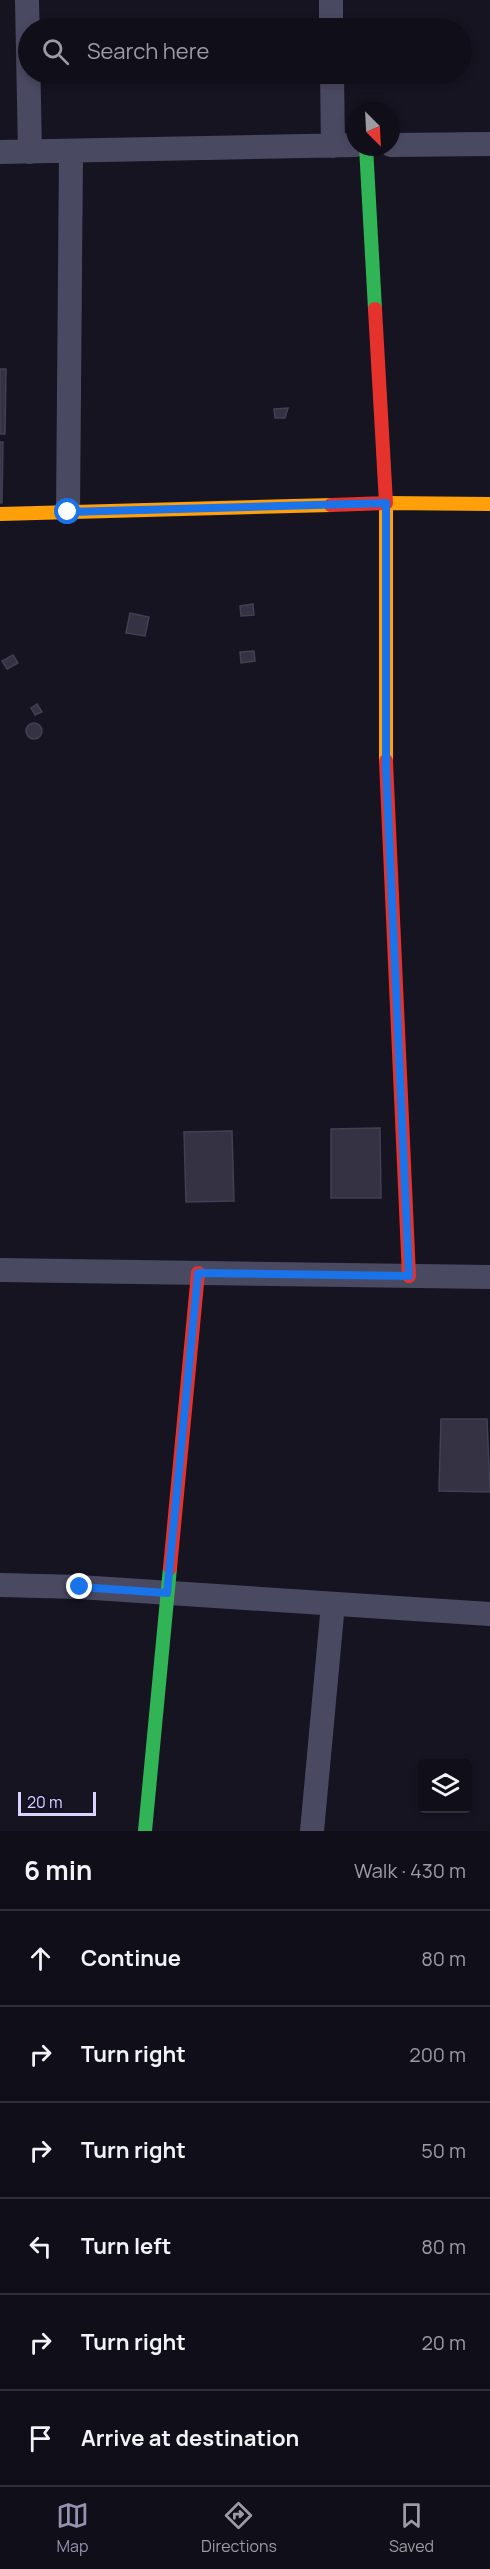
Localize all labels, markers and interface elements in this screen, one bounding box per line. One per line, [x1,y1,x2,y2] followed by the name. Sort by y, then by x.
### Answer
[18,18,472,84] search box
[39,35,72,68] icon: search
[87,36,209,66] text: Search here
[346,102,400,156] north arrow
[54,498,80,524] route start
[66,1573,92,1599] route end
[418,1759,472,1813] map controls
[418,1759,472,1813] button: layers
[18,1789,96,1816] scale bar
[27,1791,63,1813] text: 20 m
[24,1852,92,1888] text: 6 min
[354,1857,466,1884] text: Walk · 430 m
[24,1942,57,1975] icon: ahead
[81,1943,181,1973] text: Continue
[421,1945,466,1972] text: 80 m
[24,2038,57,2071] icon: right
[81,2039,186,2069] text: Turn right
[409,2041,466,2068] text: 200 m
[24,2134,57,2167] icon: right
[81,2135,186,2165] text: Turn right
[421,2137,466,2164] text: 50 m
[24,2230,57,2263] icon: left
[81,2231,171,2261] text: Turn left
[421,2233,466,2260] text: 80 m
[24,2326,57,2359] icon: right
[81,2327,186,2357] text: Turn right
[421,2329,466,2356] text: 20 m
[24,2422,57,2455] icon: arrive
[81,2423,299,2453] text: Arrive at destination
[56,2499,89,2557] tab: Map
[201,2499,277,2557] tab: Directions
[389,2499,434,2557] tab: Saved

